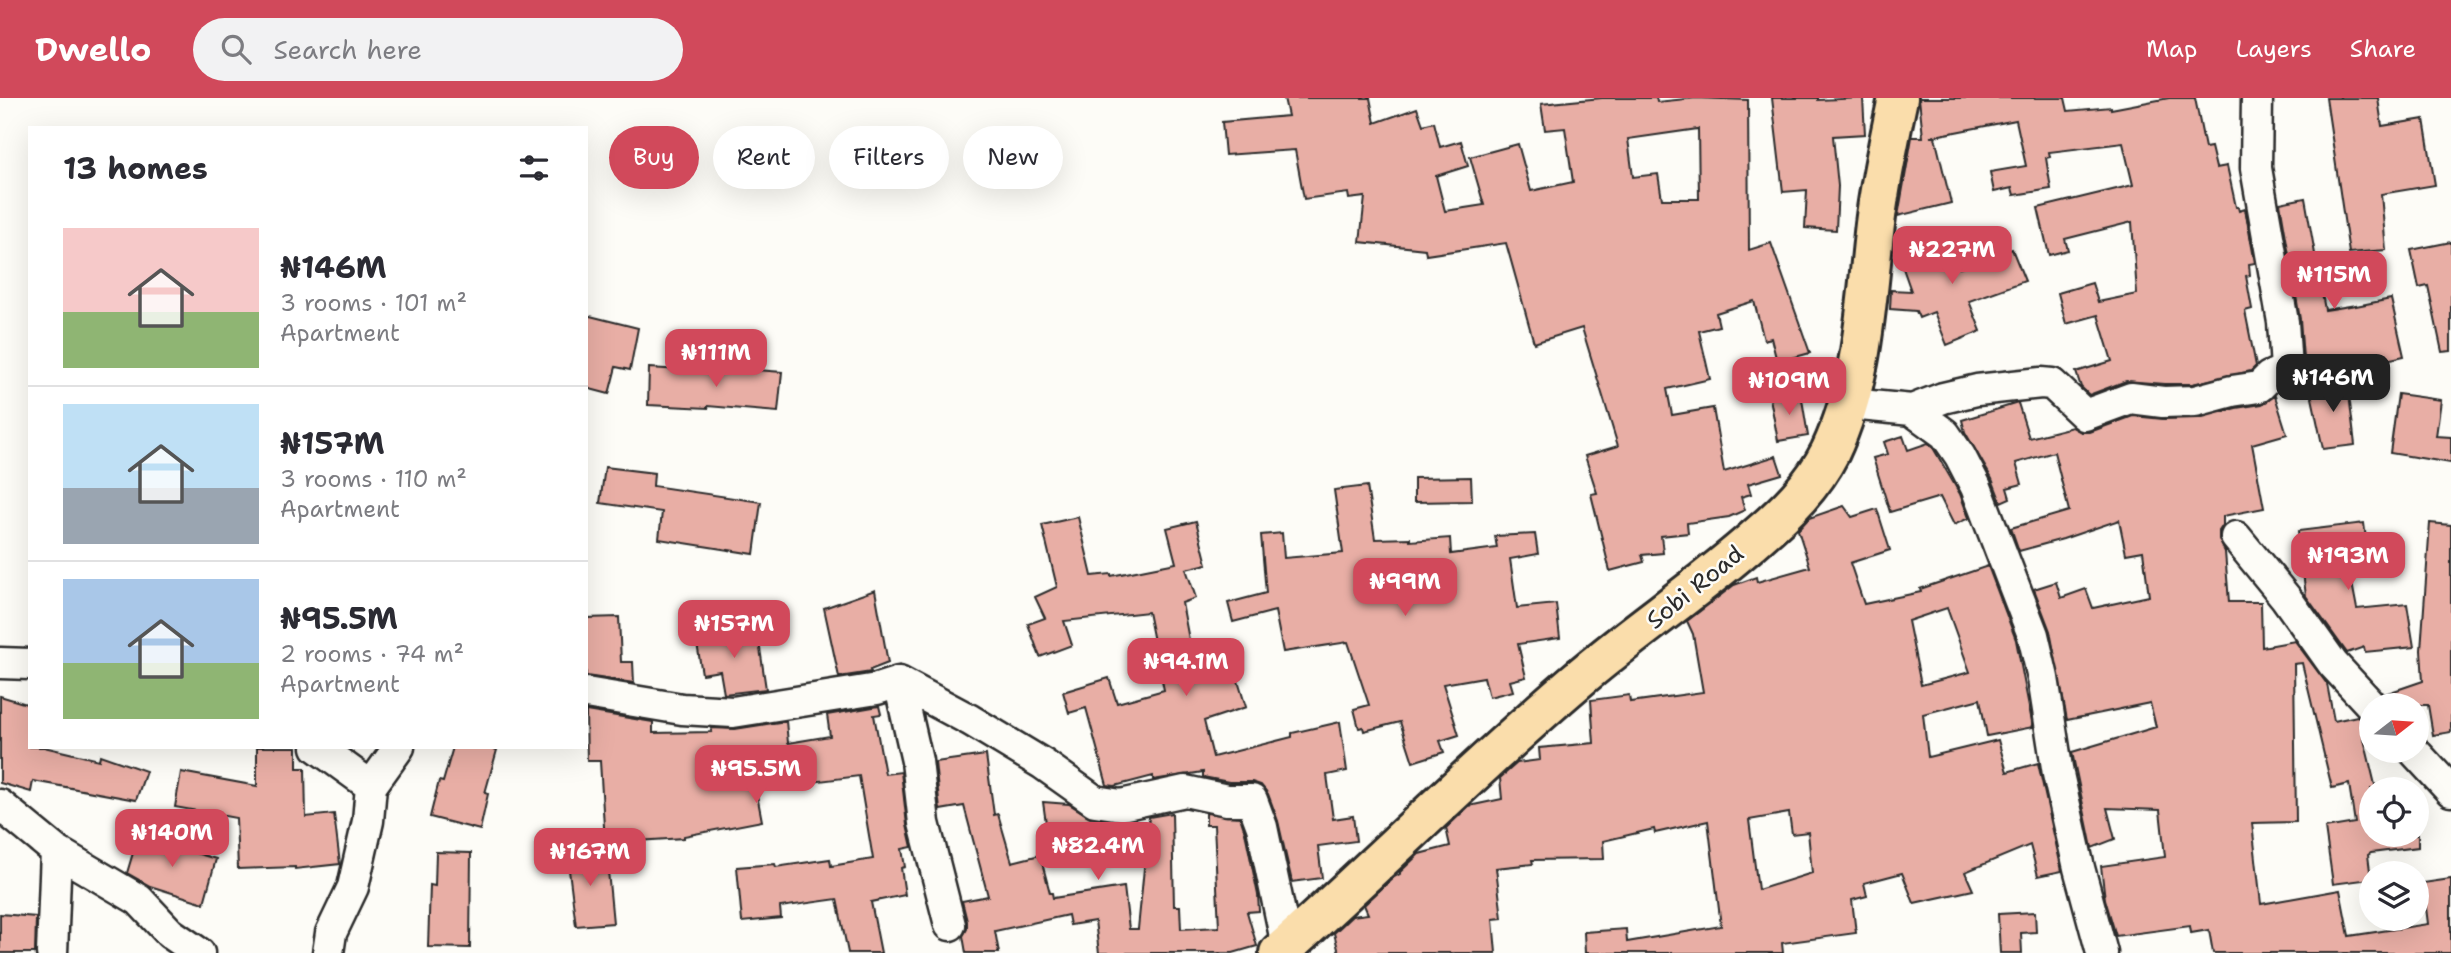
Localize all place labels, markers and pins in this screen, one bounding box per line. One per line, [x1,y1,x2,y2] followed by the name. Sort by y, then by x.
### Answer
[1903,226,2001,286] pin: ₦227M
[2285,252,2383,311] pin: ₦115M
[667,330,765,389] pin: ₦111M
[2284,354,2382,414] pin: ₦146M
[1740,358,1838,417] pin: ₦109M
[2299,532,2397,592] pin: ₦193M
[1364,559,1446,618] pin: ₦99M
[685,601,783,660] pin: ₦157M
[1129,638,1243,698] pin: ₦94.1M
[699,746,813,805] pin: ₦95.5M
[123,810,221,869] pin: ₦140M
[1041,822,1155,882] pin: ₦82.4M
[541,828,639,888] pin: ₦167M

